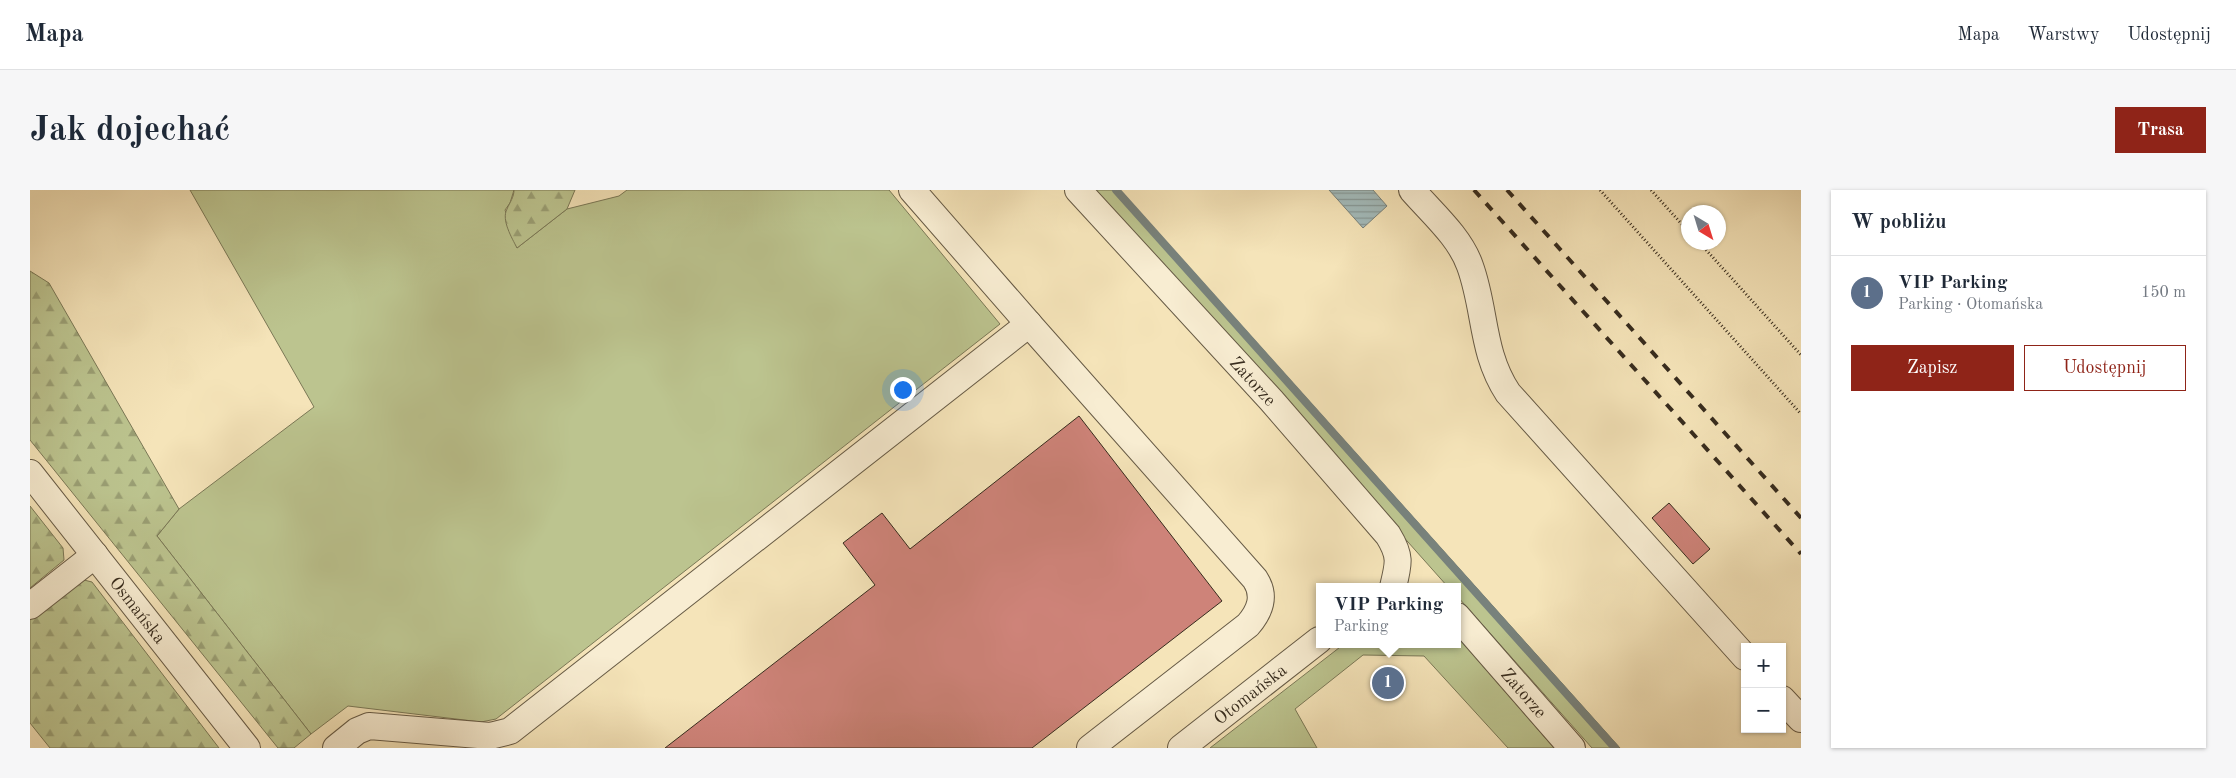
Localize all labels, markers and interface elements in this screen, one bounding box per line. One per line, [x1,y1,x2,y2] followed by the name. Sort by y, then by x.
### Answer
[25,23,84,47] text: Mapa
[1958,26,2000,44] text: Mapa
[2028,26,2099,44] text: Warstwy
[2127,26,2211,44] text: Udostępnij
[2115,107,2206,153] button: Trasa
[30,113,230,148] text: Jak dojechać
[1681,205,1726,250] north arrow
[1851,212,1946,233] text: W pobliżu
[1898,274,2007,293] text: VIP Parking
[1862,285,1872,301] text: 1
[2141,285,2186,301] text: 150 m
[1898,297,2043,313] text: Parking · Otomańska
[1851,345,2014,391] button: Zapisz
[2024,345,2186,391] button: Udostępnij
[1226,354,1279,410] street label: Zatorze
[890,377,916,403] your location
[106,574,169,648] street label: Osmańska
[1316,583,1461,648] popup
[1334,596,1443,615] text: VIP Parking
[1334,619,1388,635] text: Parking
[1741,643,1786,733] map controls
[1741,643,1786,688] button: +
[1211,661,1290,729] street label: Otomańska
[1372,664,1404,702] pin: 1
[1497,665,1550,722] street label: Zatorze
[1741,688,1786,733] button: −

